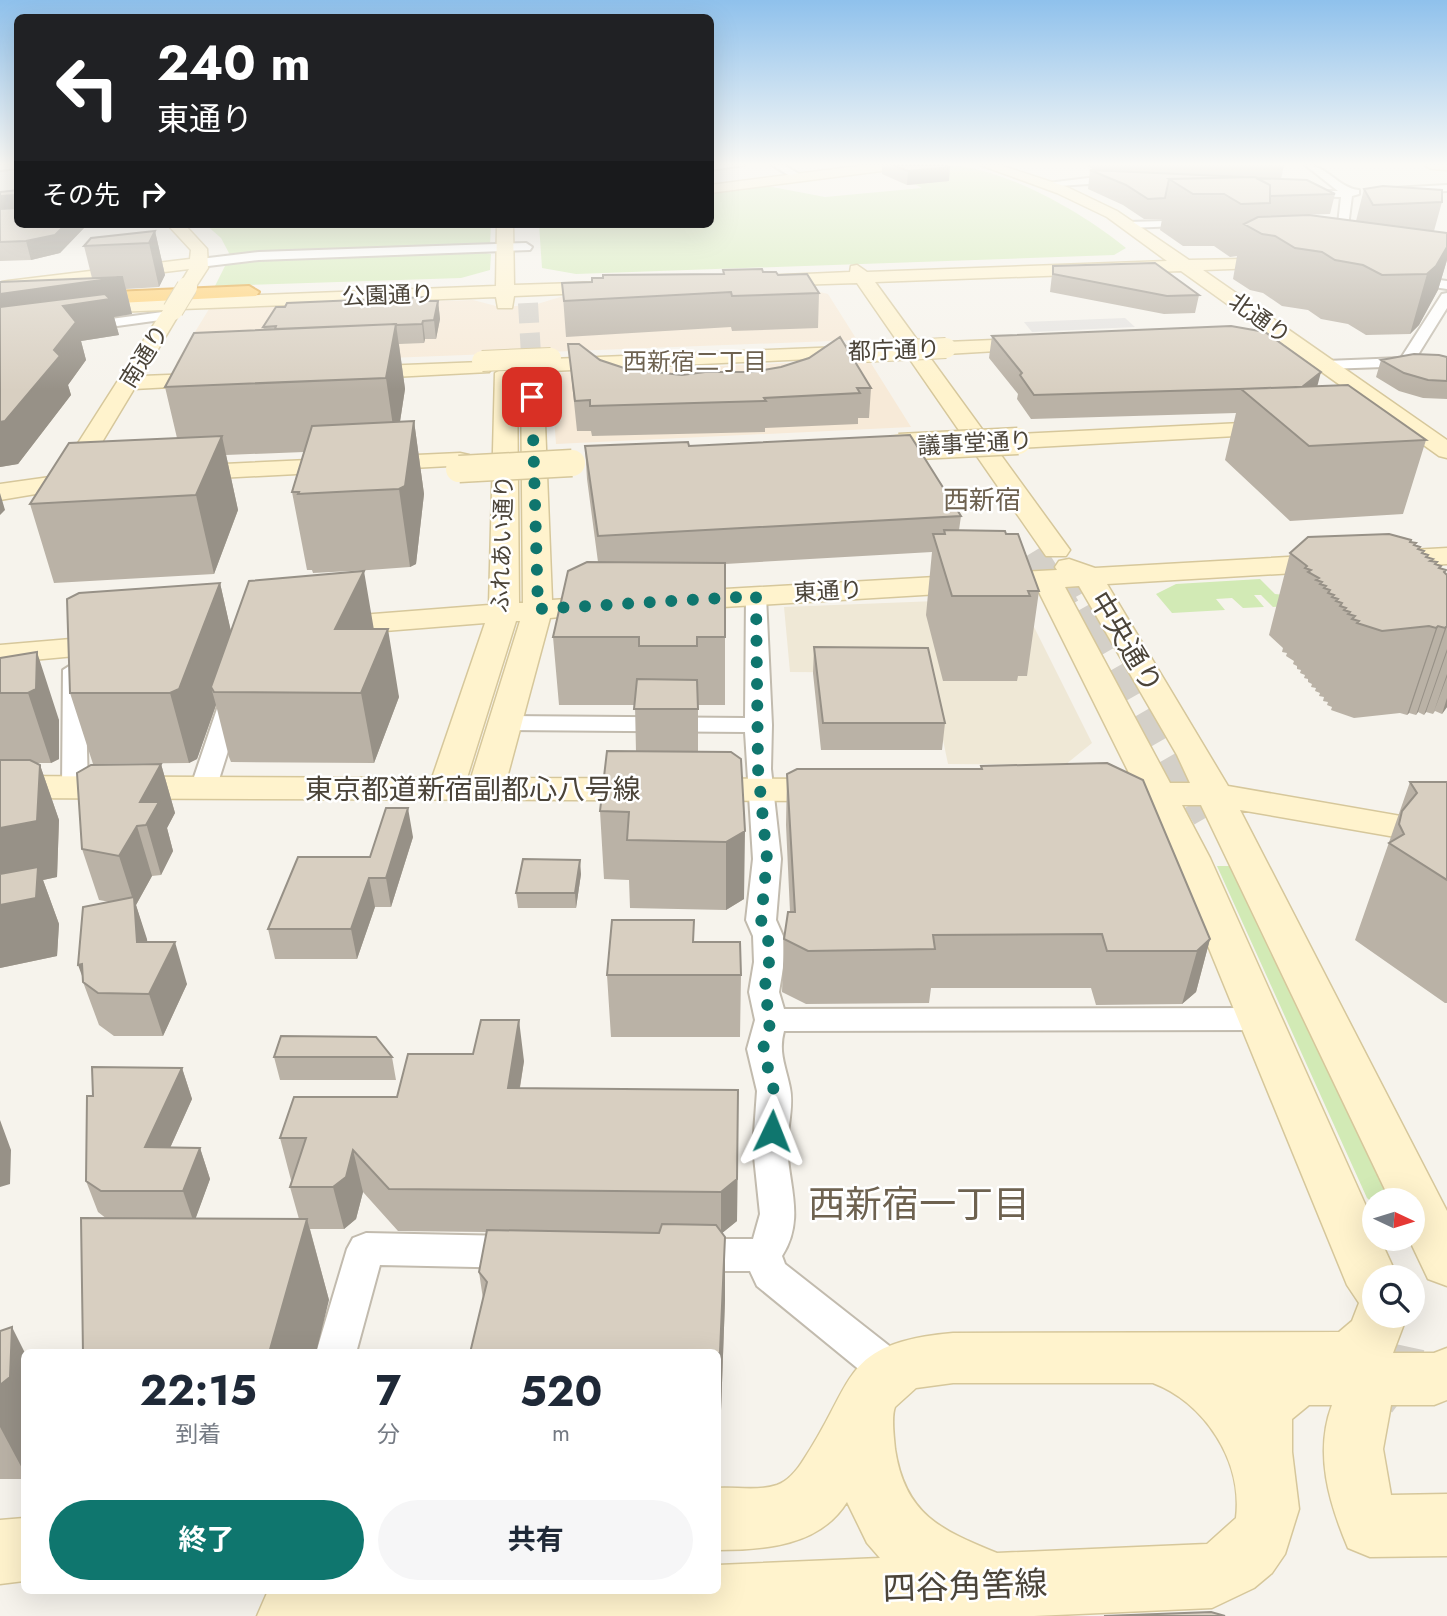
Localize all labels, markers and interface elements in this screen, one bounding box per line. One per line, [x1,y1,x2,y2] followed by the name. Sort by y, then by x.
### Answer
[157,28,311,98] text: 240 m
[42,42,133,133] icon: left
[157,96,253,142] text: 東通り
[134,175,172,213] icon: right
[42,176,120,214] text: その先
[341,276,435,314] street label: 公園通り
[1222,284,1298,352] street label: 北通り
[111,318,177,394] street label: 南通り
[847,331,941,369] street label: 都庁通り
[623,344,767,379] district label: 西新宿二丁目
[502,367,562,427] pin
[513,378,551,416] icon: arrive
[917,423,1033,463] street label: 議事堂通り
[483,474,521,614] street label: ふれあい通り
[943,481,1021,519] district label: 西新宿
[793,572,863,610] street label: 東通り
[1080,583,1172,701] street label: 中央通り
[305,769,641,810] street label: 東京都道新宿副都心八号線
[735,1094,809,1168] position arrow
[808,1177,1030,1231] district label: 西新宿一丁目
[1362,1188,1424,1251] north arrow
[1362,1188,1425,1328] map controls
[1362,1265,1425,1328] button: search
[140,1360,257,1421] text: 22:15
[376,1360,401,1421] text: 7
[520,1361,602,1422] text: 520
[552,1416,570,1450] text: m
[175,1417,221,1451] text: 到着
[377,1417,400,1451] text: 分
[49,1500,364,1580] button: 終了
[378,1500,693,1580] button: 共有
[882,1560,1048,1612] street label: 四谷角筈線

